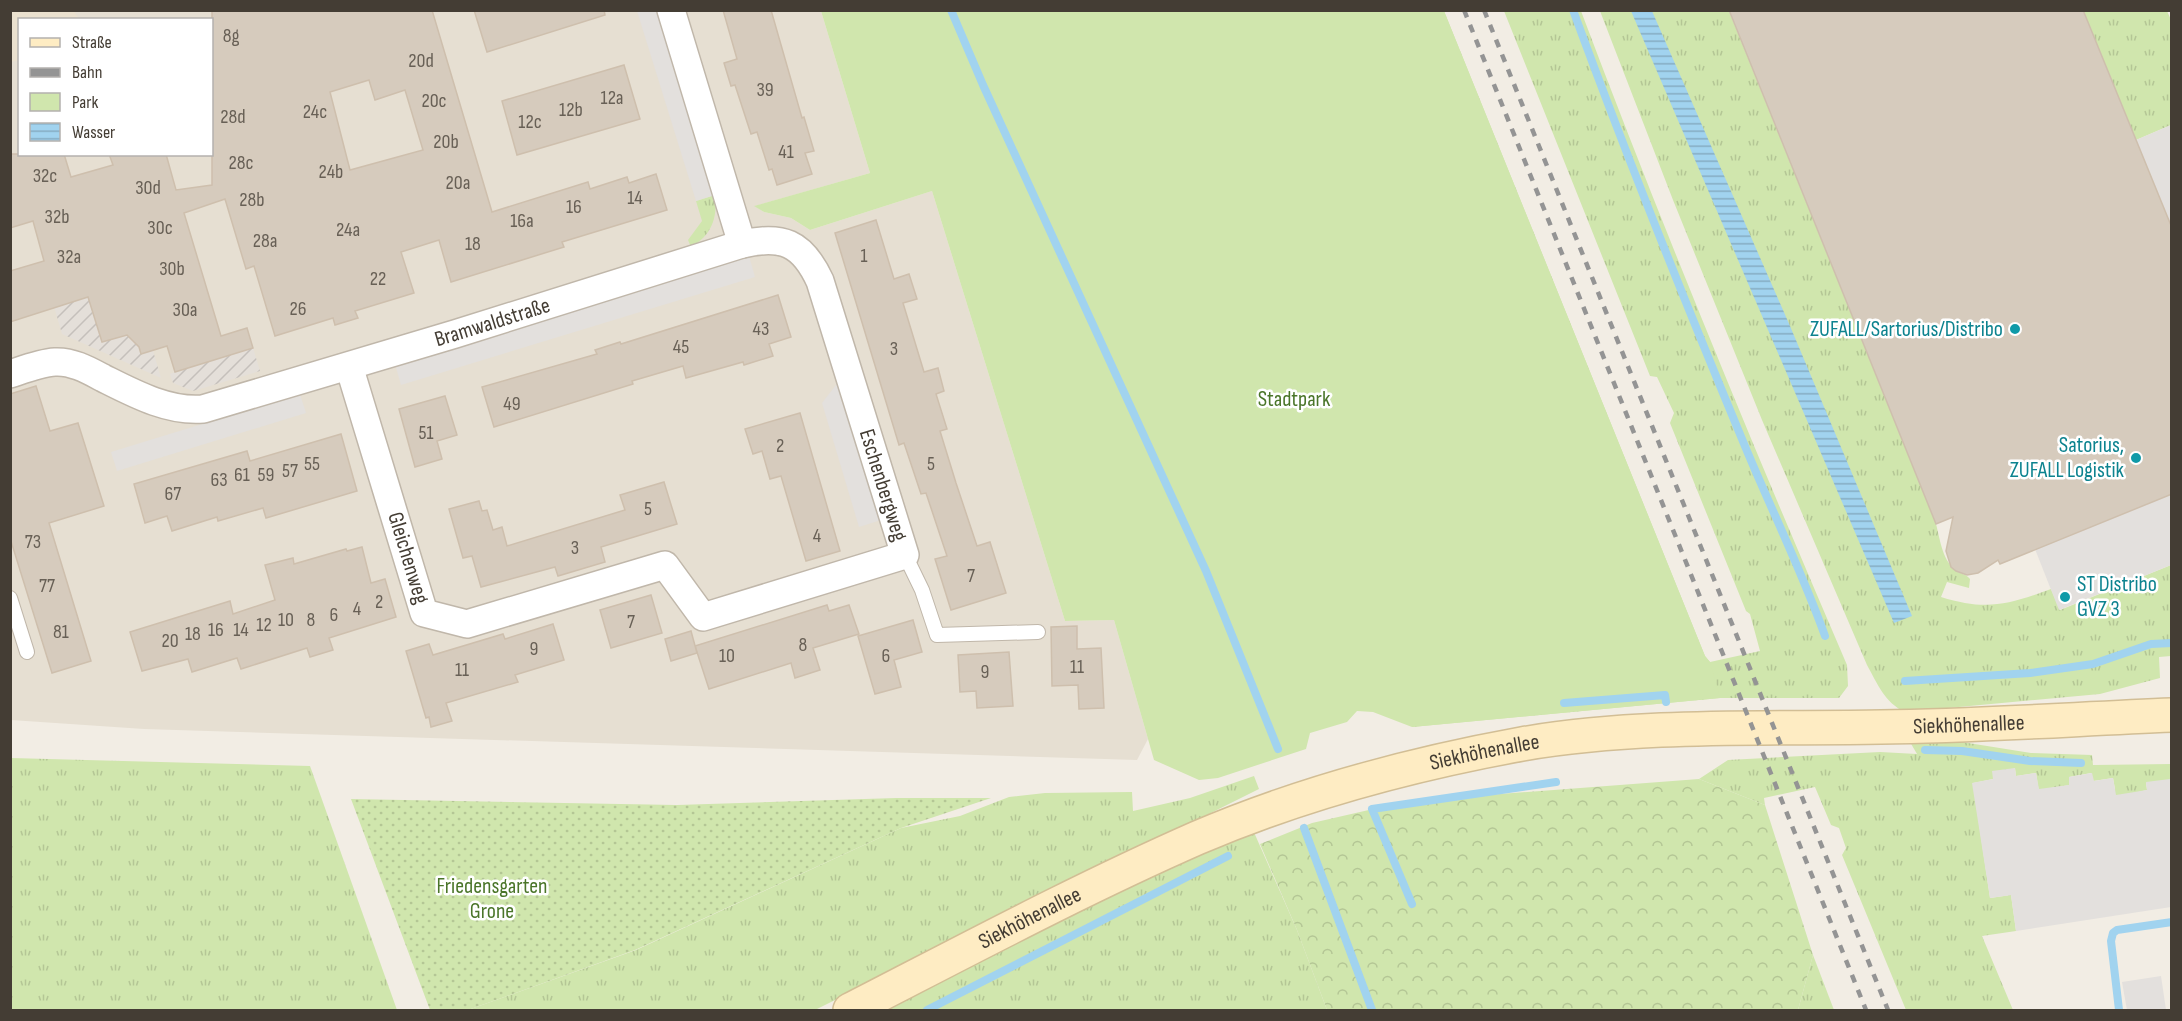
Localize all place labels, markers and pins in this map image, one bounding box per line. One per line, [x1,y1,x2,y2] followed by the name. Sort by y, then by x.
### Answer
[1810,316,2003,343] place label: ZUFALL/Sartorius/Distribo
[2008,322,2022,336] marker: ZUFALL/Sartorius/Distribo
[2010,432,2125,484] place label: Satorius, ZUFALL Logistik
[2129,451,2143,465] marker: Satorius, ZUFALL Logistik
[2077,571,2157,623] place label: ST Distribo GVZ 3
[2058,590,2072,604] marker: ST Distribo GVZ 3

